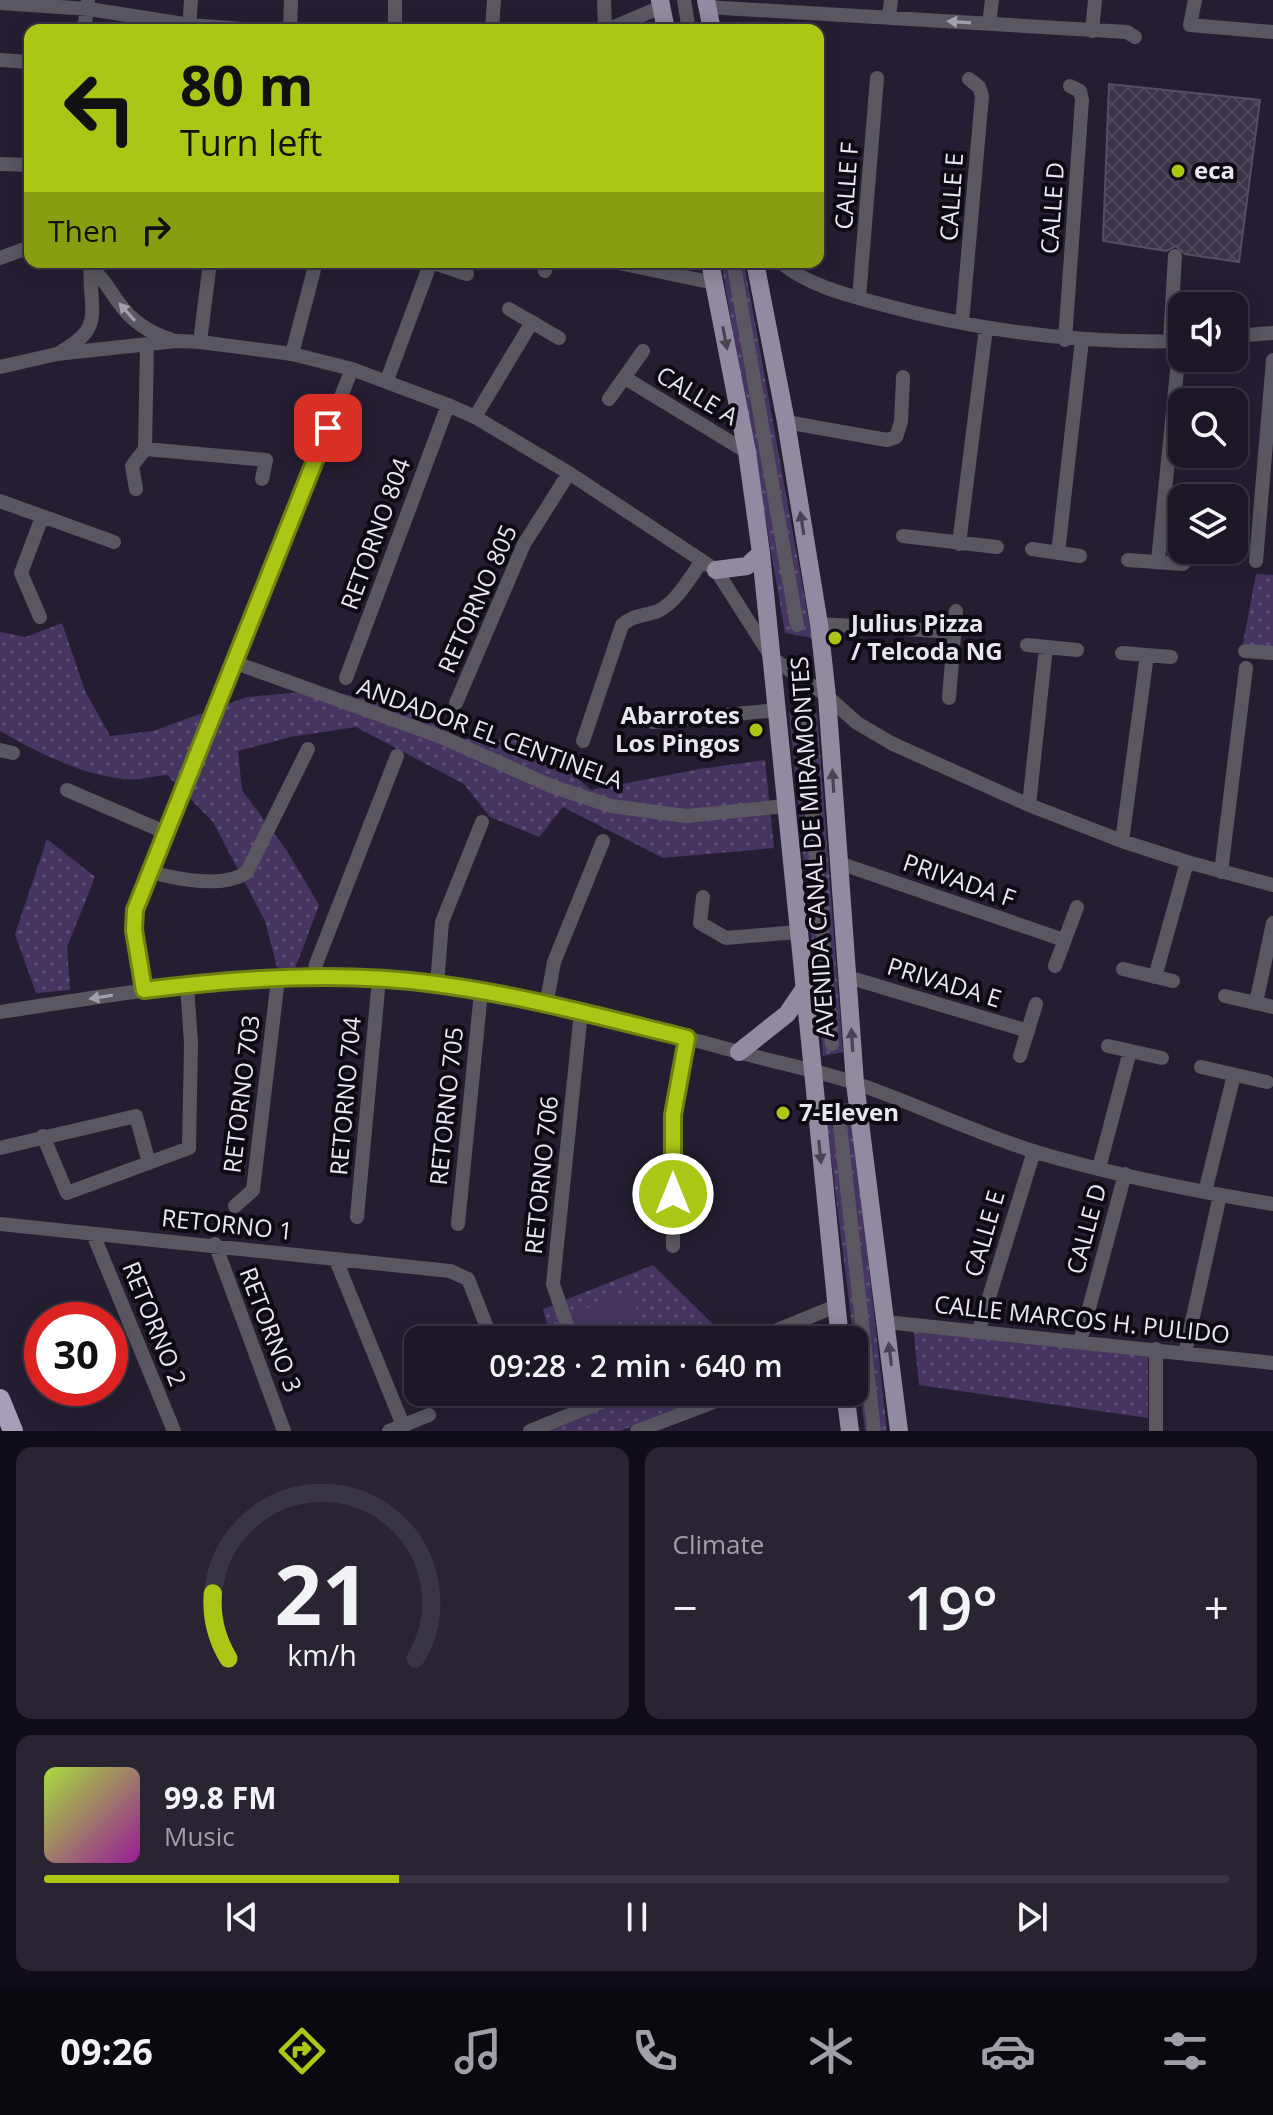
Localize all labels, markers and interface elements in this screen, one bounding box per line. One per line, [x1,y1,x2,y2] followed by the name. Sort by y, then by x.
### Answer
[946,15,971,28] one-way arrow
[180,46,314,122] text: 80 m
[48,56,152,160] icon: left
[180,118,322,167] text: Turn left
[826,141,865,231] street label: CALLE F
[931,152,970,242] street label: CALLE E
[1194,153,1235,186] place label: eca
[1032,161,1071,255] street label: CALLE D
[1169,162,1187,180] marker: eca
[134,208,178,252] icon: right
[48,210,118,251] text: Then
[1168,292,1248,564] map controls
[1168,292,1248,372] button: sound
[118,302,136,322] one-way arrow
[720,326,732,351] one-way arrow
[651,357,746,432] street label: CALLE A
[1168,388,1248,468] button: search
[294,394,362,462] pin
[306,406,350,450] icon: arrive
[332,453,417,614] street label: RETORNO 804
[1168,484,1248,564] button: layers
[796,510,808,535] one-way arrow
[429,519,524,678] street label: RETORNO 805
[849,606,1003,667] place label: Julius Pizza / Telcoda NG
[826,629,844,647] marker: Julius Pizza / Telcoda NG
[782,655,841,1039] street label: AVENIDA CANAL DE MIRAMONTES
[353,669,629,796] street label: ANDADOR EL CENTINELA
[615,698,740,759] place label: Abarrotes Los Pingos
[747,721,765,739] marker: Abarrotes Los Pingos
[826,768,839,793] one-way arrow
[899,845,1020,914] street label: PRIVADA F
[883,949,1005,1015] street label: PRIVADA E
[88,991,113,1003] one-way arrow
[214,1013,267,1175] street label: RETORNO 703
[321,1015,368,1177] street label: RETORNO 704
[421,1025,470,1187] street label: RETORNO 705
[845,1027,858,1052] one-way arrow
[516,1094,565,1256] street label: RETORNO 706
[799,1095,899,1128] place label: 7-Eleven
[774,1104,792,1122] marker: 7-Eleven
[813,1140,826,1165] one-way arrow
[631,1152,715,1236] position arrow
[1058,1180,1113,1277] street label: CALLE D
[956,1187,1012,1281] street label: CALLE E
[160,1200,294,1247] street label: RETORNO 1
[115,1256,195,1391] street label: RETORNO 2
[232,1262,310,1397] street label: RETORNO 3
[933,1287,1232,1350] street label: CALLE MARCOS H. PULIDO
[24,1302,128,1406] speed limit sign: 30
[883,1341,896,1366] one-way arrow
[489,1345,783,1386] text: 09:28 · 2 min · 640 m
[673,1526,764,1562] text: Climate
[275,1536,370,1649] text: 21
[904,1566,998,1648] text: 19°
[673,1577,698,1637] text: −
[1204,1577,1229,1637] text: +
[288,1635,357,1674] text: km/h
[164,1777,277,1818] text: 99.8 FM
[164,1818,235,1854] text: Music
[220,1895,264,1939] icon: previous
[615,1895,659,1939] icon: pause
[1010,1895,1054,1939] icon: next
[274,2023,330,2079] icon: directions
[450,2023,506,2079] icon: music
[627,2023,683,2079] icon: phone
[803,2023,859,2079] icon: climate
[980,2023,1036,2079] icon: car
[1157,2023,1213,2079] icon: filters
[60,2027,153,2076] text: 09:26

